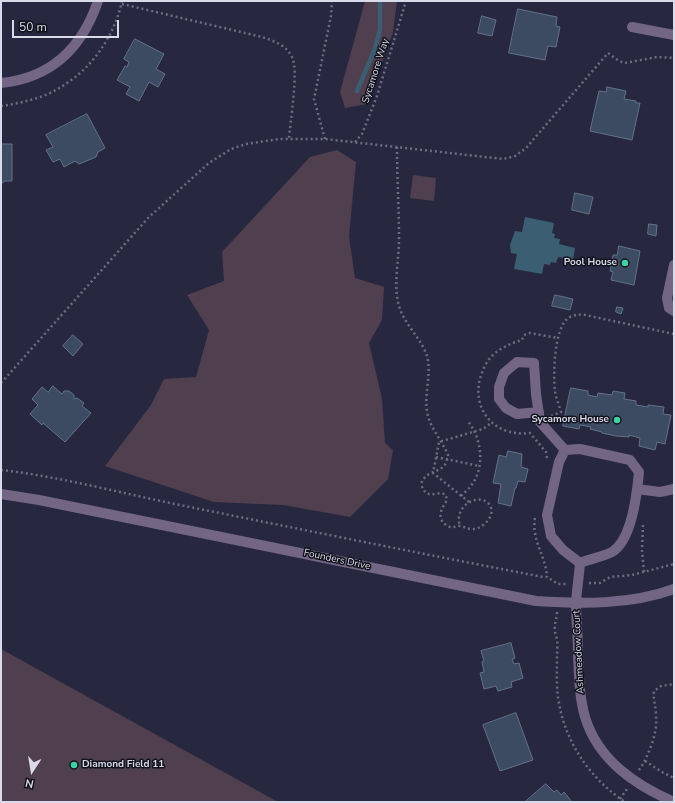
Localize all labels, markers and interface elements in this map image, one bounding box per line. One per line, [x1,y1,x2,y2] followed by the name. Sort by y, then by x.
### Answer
[14,12,121,38] scale bar
[19,19,47,35] text: 50 m
[360,37,392,105] street label: Sycamore Way
[564,257,617,269] place label: Pool House
[620,258,630,268] marker: Pool House
[531,414,609,426] place label: Sycamore House
[612,415,622,425] marker: Sycamore House
[303,547,371,573] street label: Founders Drive
[571,610,587,694] street label: Ashmeadow Court
[12,751,52,791] north arrow
[82,759,164,771] place label: Diamond Field 11
[69,760,79,770] marker: Diamond Field 11
[24,775,35,791] text: N

